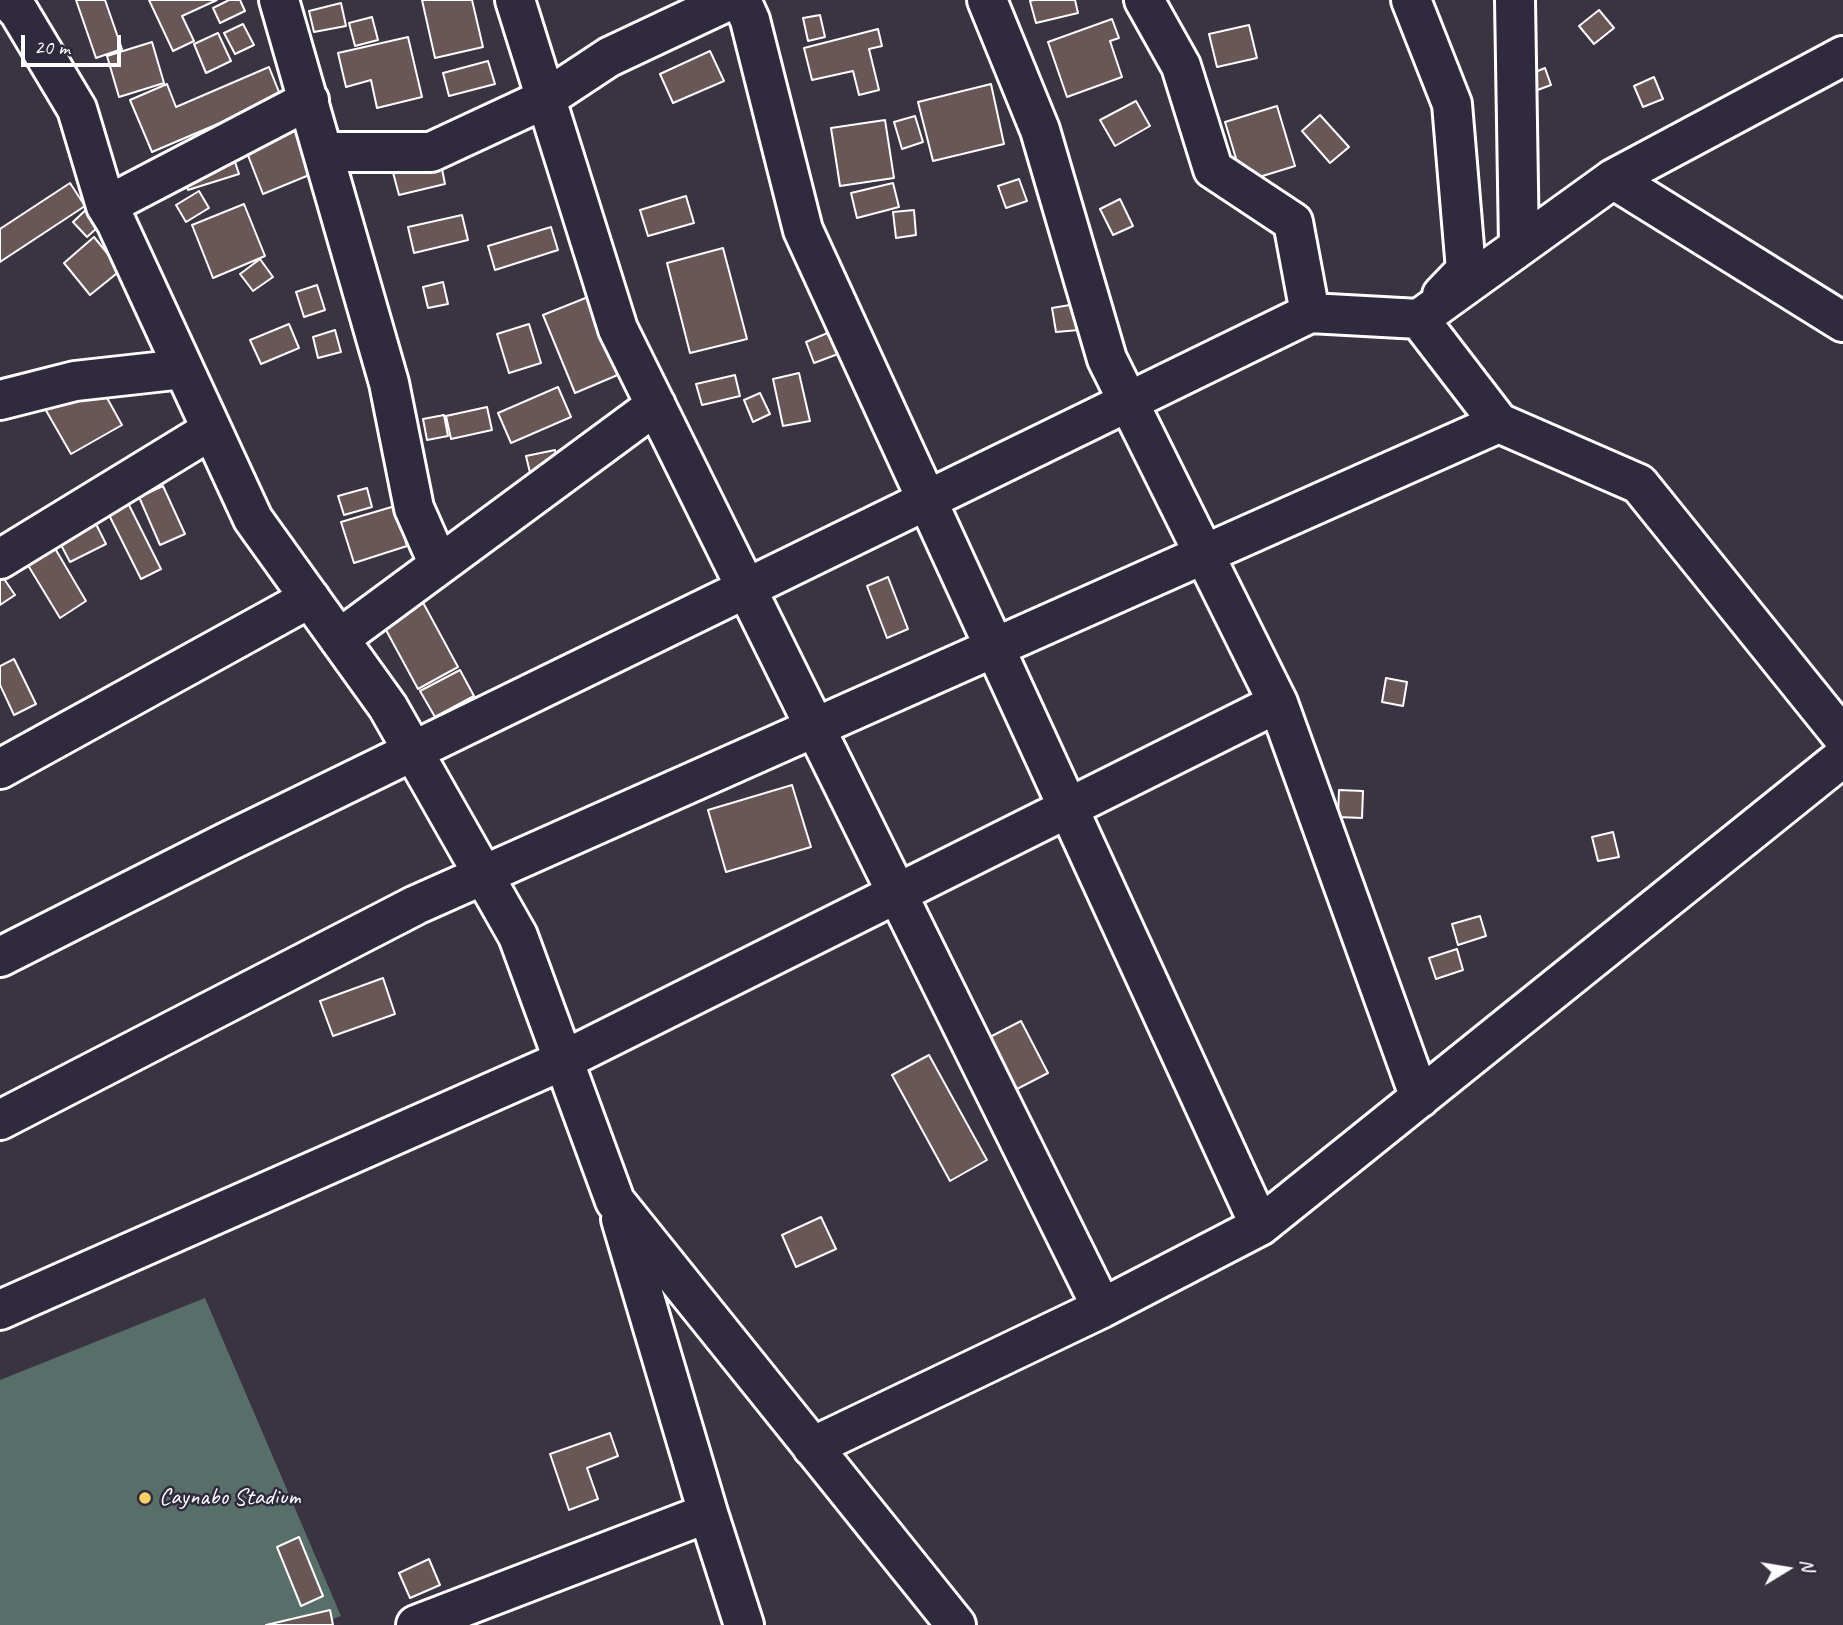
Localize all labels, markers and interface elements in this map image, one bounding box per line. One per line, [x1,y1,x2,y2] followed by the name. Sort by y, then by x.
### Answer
[24,21,124,65] scale bar
[34,34,70,60] text: 20 m
[159,1484,300,1512] place label: Caynabo Stadium
[137,1490,153,1506] marker: Caynabo Stadium
[1752,1534,1822,1604] north arrow
[1795,1557,1821,1573] text: N

